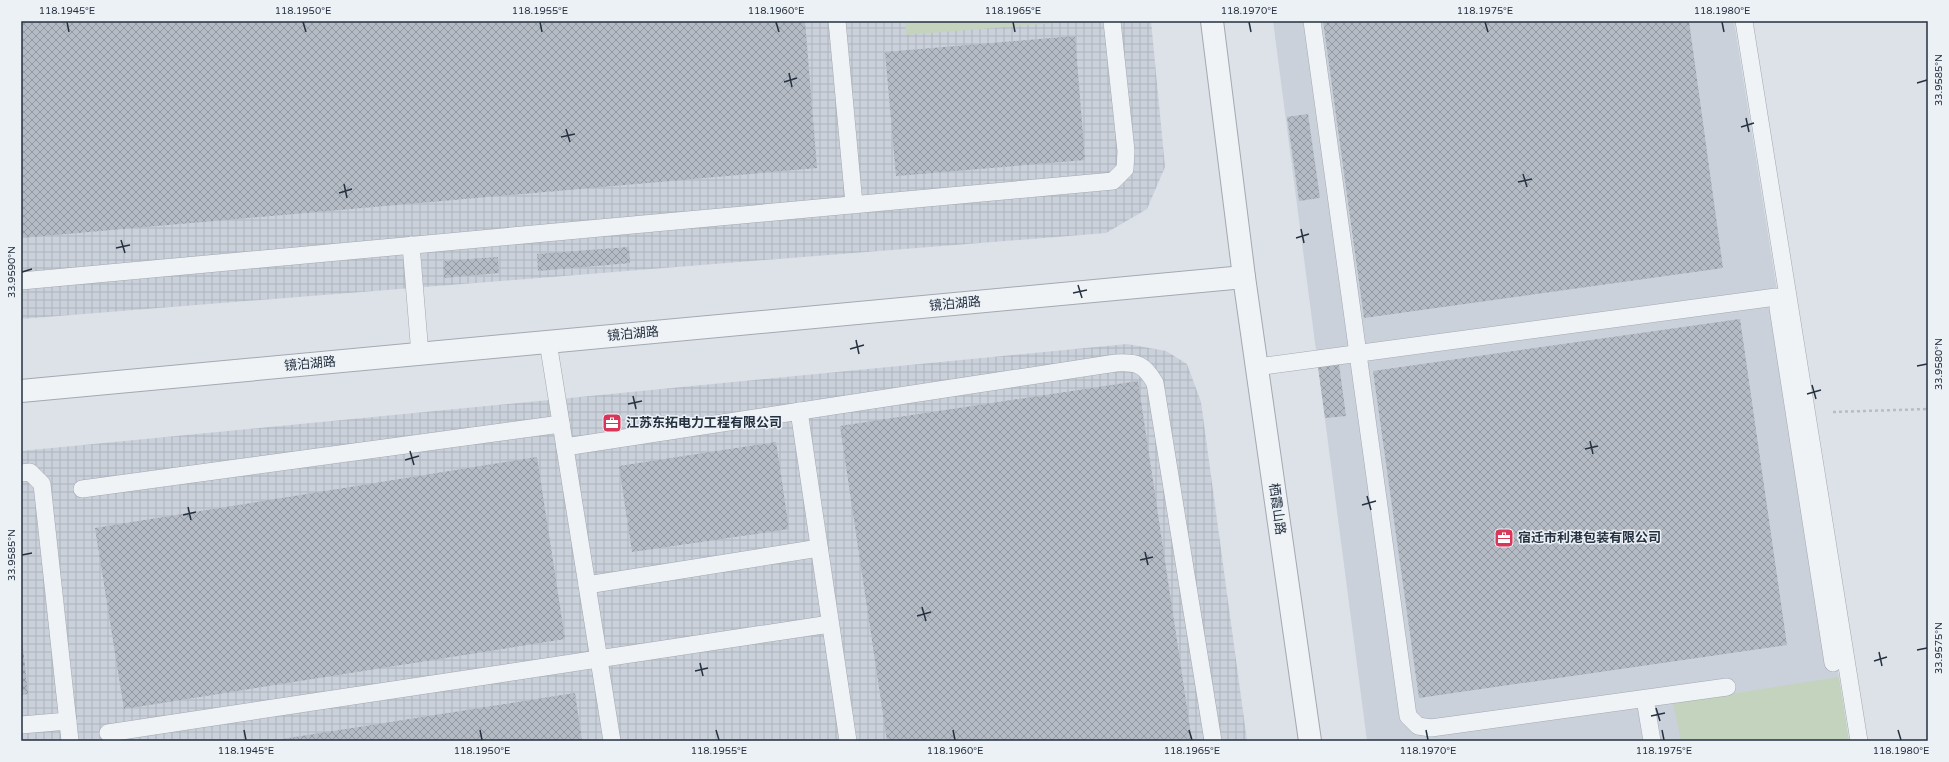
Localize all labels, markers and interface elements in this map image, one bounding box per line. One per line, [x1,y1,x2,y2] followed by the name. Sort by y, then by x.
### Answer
[39,5,95,17] text: 118.1945°E
[275,5,331,17] text: 118.1950°E
[512,5,568,17] text: 118.1955°E
[748,5,804,17] text: 118.1960°E
[985,5,1041,17] text: 118.1965°E
[1221,5,1277,17] text: 118.1970°E
[1457,5,1513,17] text: 118.1975°E
[1694,5,1750,17] text: 118.1980°E
[1933,54,1945,106] text: 33.9585°N
[6,246,18,298] text: 33.9590°N
[928,294,982,314] street label: 镜泊湖路
[606,324,660,344] street label: 镜泊湖路
[1933,338,1945,390] text: 33.9580°N
[283,354,337,374] street label: 镜泊湖路
[601,412,623,434] office icon: 江苏东拓电力工程有限公司
[626,415,782,431] place label: 江苏东拓电力工程有限公司
[1265,482,1289,536] street label: 栖霞山路
[1493,527,1515,549] office icon: 宿迁市利港包装有限公司
[6,529,18,581] text: 33.9585°N
[1518,530,1661,546] place label: 宿迁市利港包装有限公司
[1933,622,1945,674] text: 33.9575°N
[218,745,274,757] text: 118.1945°E
[454,745,510,757] text: 118.1950°E
[691,745,747,757] text: 118.1955°E
[927,745,983,757] text: 118.1960°E
[1164,745,1220,757] text: 118.1965°E
[1400,745,1456,757] text: 118.1970°E
[1636,745,1692,757] text: 118.1975°E
[1873,745,1929,757] text: 118.1980°E

